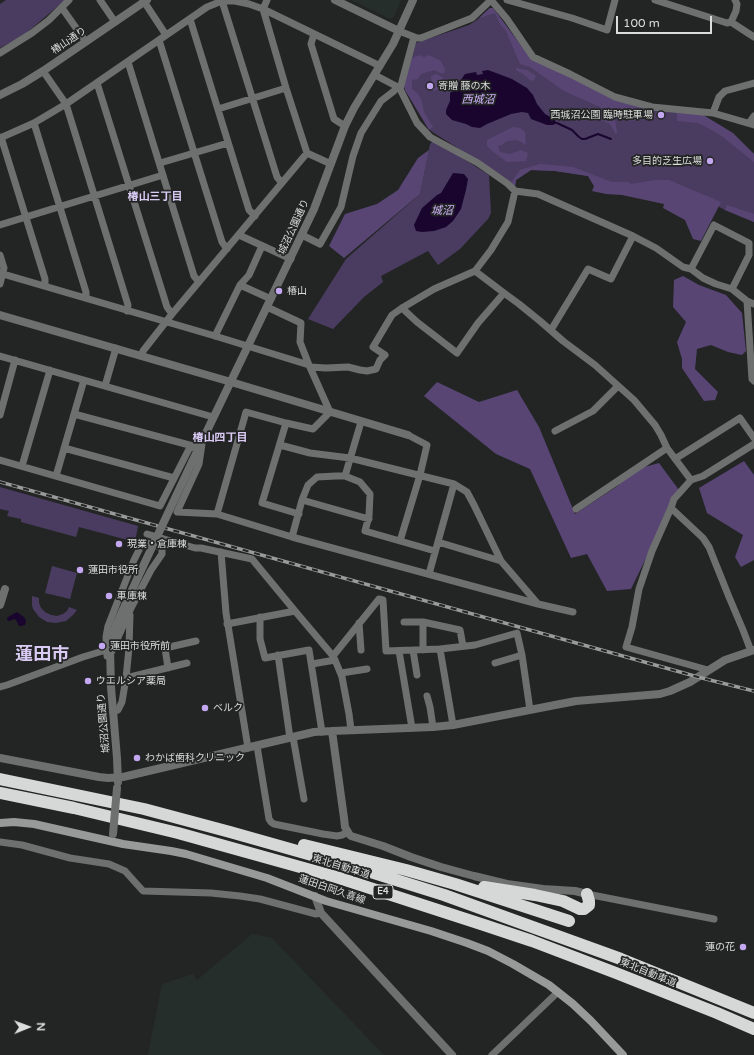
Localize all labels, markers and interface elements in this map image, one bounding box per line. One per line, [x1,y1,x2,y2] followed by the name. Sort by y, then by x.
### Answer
[618,8,714,34] scale bar
[623,16,660,30] text: 100 m
[49,25,89,57] street label: 椿山通り
[438,80,491,92] place label: 寄贈 藤の木
[425,81,435,91] marker: 寄贈 藤の木
[462,93,494,107] water label: 西城沼
[550,109,653,121] place label: 西城沼公園 臨時駐車場
[656,110,666,120] marker: 西城沼公園 臨時駐車場
[632,155,702,167] place label: 多目的芝生広場
[705,156,715,166] marker: 多目的芝生広場
[128,190,182,204] district label: 椿山三丁目
[276,197,312,257] street label: 城沼公園通り
[431,204,453,218] water label: 城沼
[287,285,307,297] place label: 椿山
[274,286,284,296] marker: 椿山
[193,431,247,445] district label: 椿山四丁目
[127,538,187,550] place label: 現業・倉庫棟
[114,539,124,549] marker: 現業・倉庫棟
[88,564,138,576] place label: 蓮田市役所
[75,565,85,575] marker: 蓮田市役所
[117,590,147,602] place label: 車庫棟
[104,591,114,601] marker: 車庫棟
[110,640,170,652] place label: 蓮田市役所前
[97,641,107,651] marker: 蓮田市役所前
[15,644,69,666] district label: 蓮田市
[96,675,166,687] place label: ウエルシア薬局
[83,676,93,686] marker: ウエルシア薬局
[95,693,113,753] street label: 城沼公園通り
[213,702,243,714] place label: ベルク
[200,703,210,713] marker: ベルク
[145,752,245,764] place label: わかば歯科クリニック
[132,753,142,763] marker: わかば歯科クリニック
[311,852,371,882] street label: 東北自動車道
[297,873,367,907] street label: 蓮田白岡久喜線
[373,885,393,899] road number: E4
[705,941,735,953] place label: 蓮の花
[738,942,748,952] marker: 蓮の花
[618,956,678,990] street label: 東北自動車道
[8,1007,48,1047] north arrow
[34,1022,47,1031] text: N

